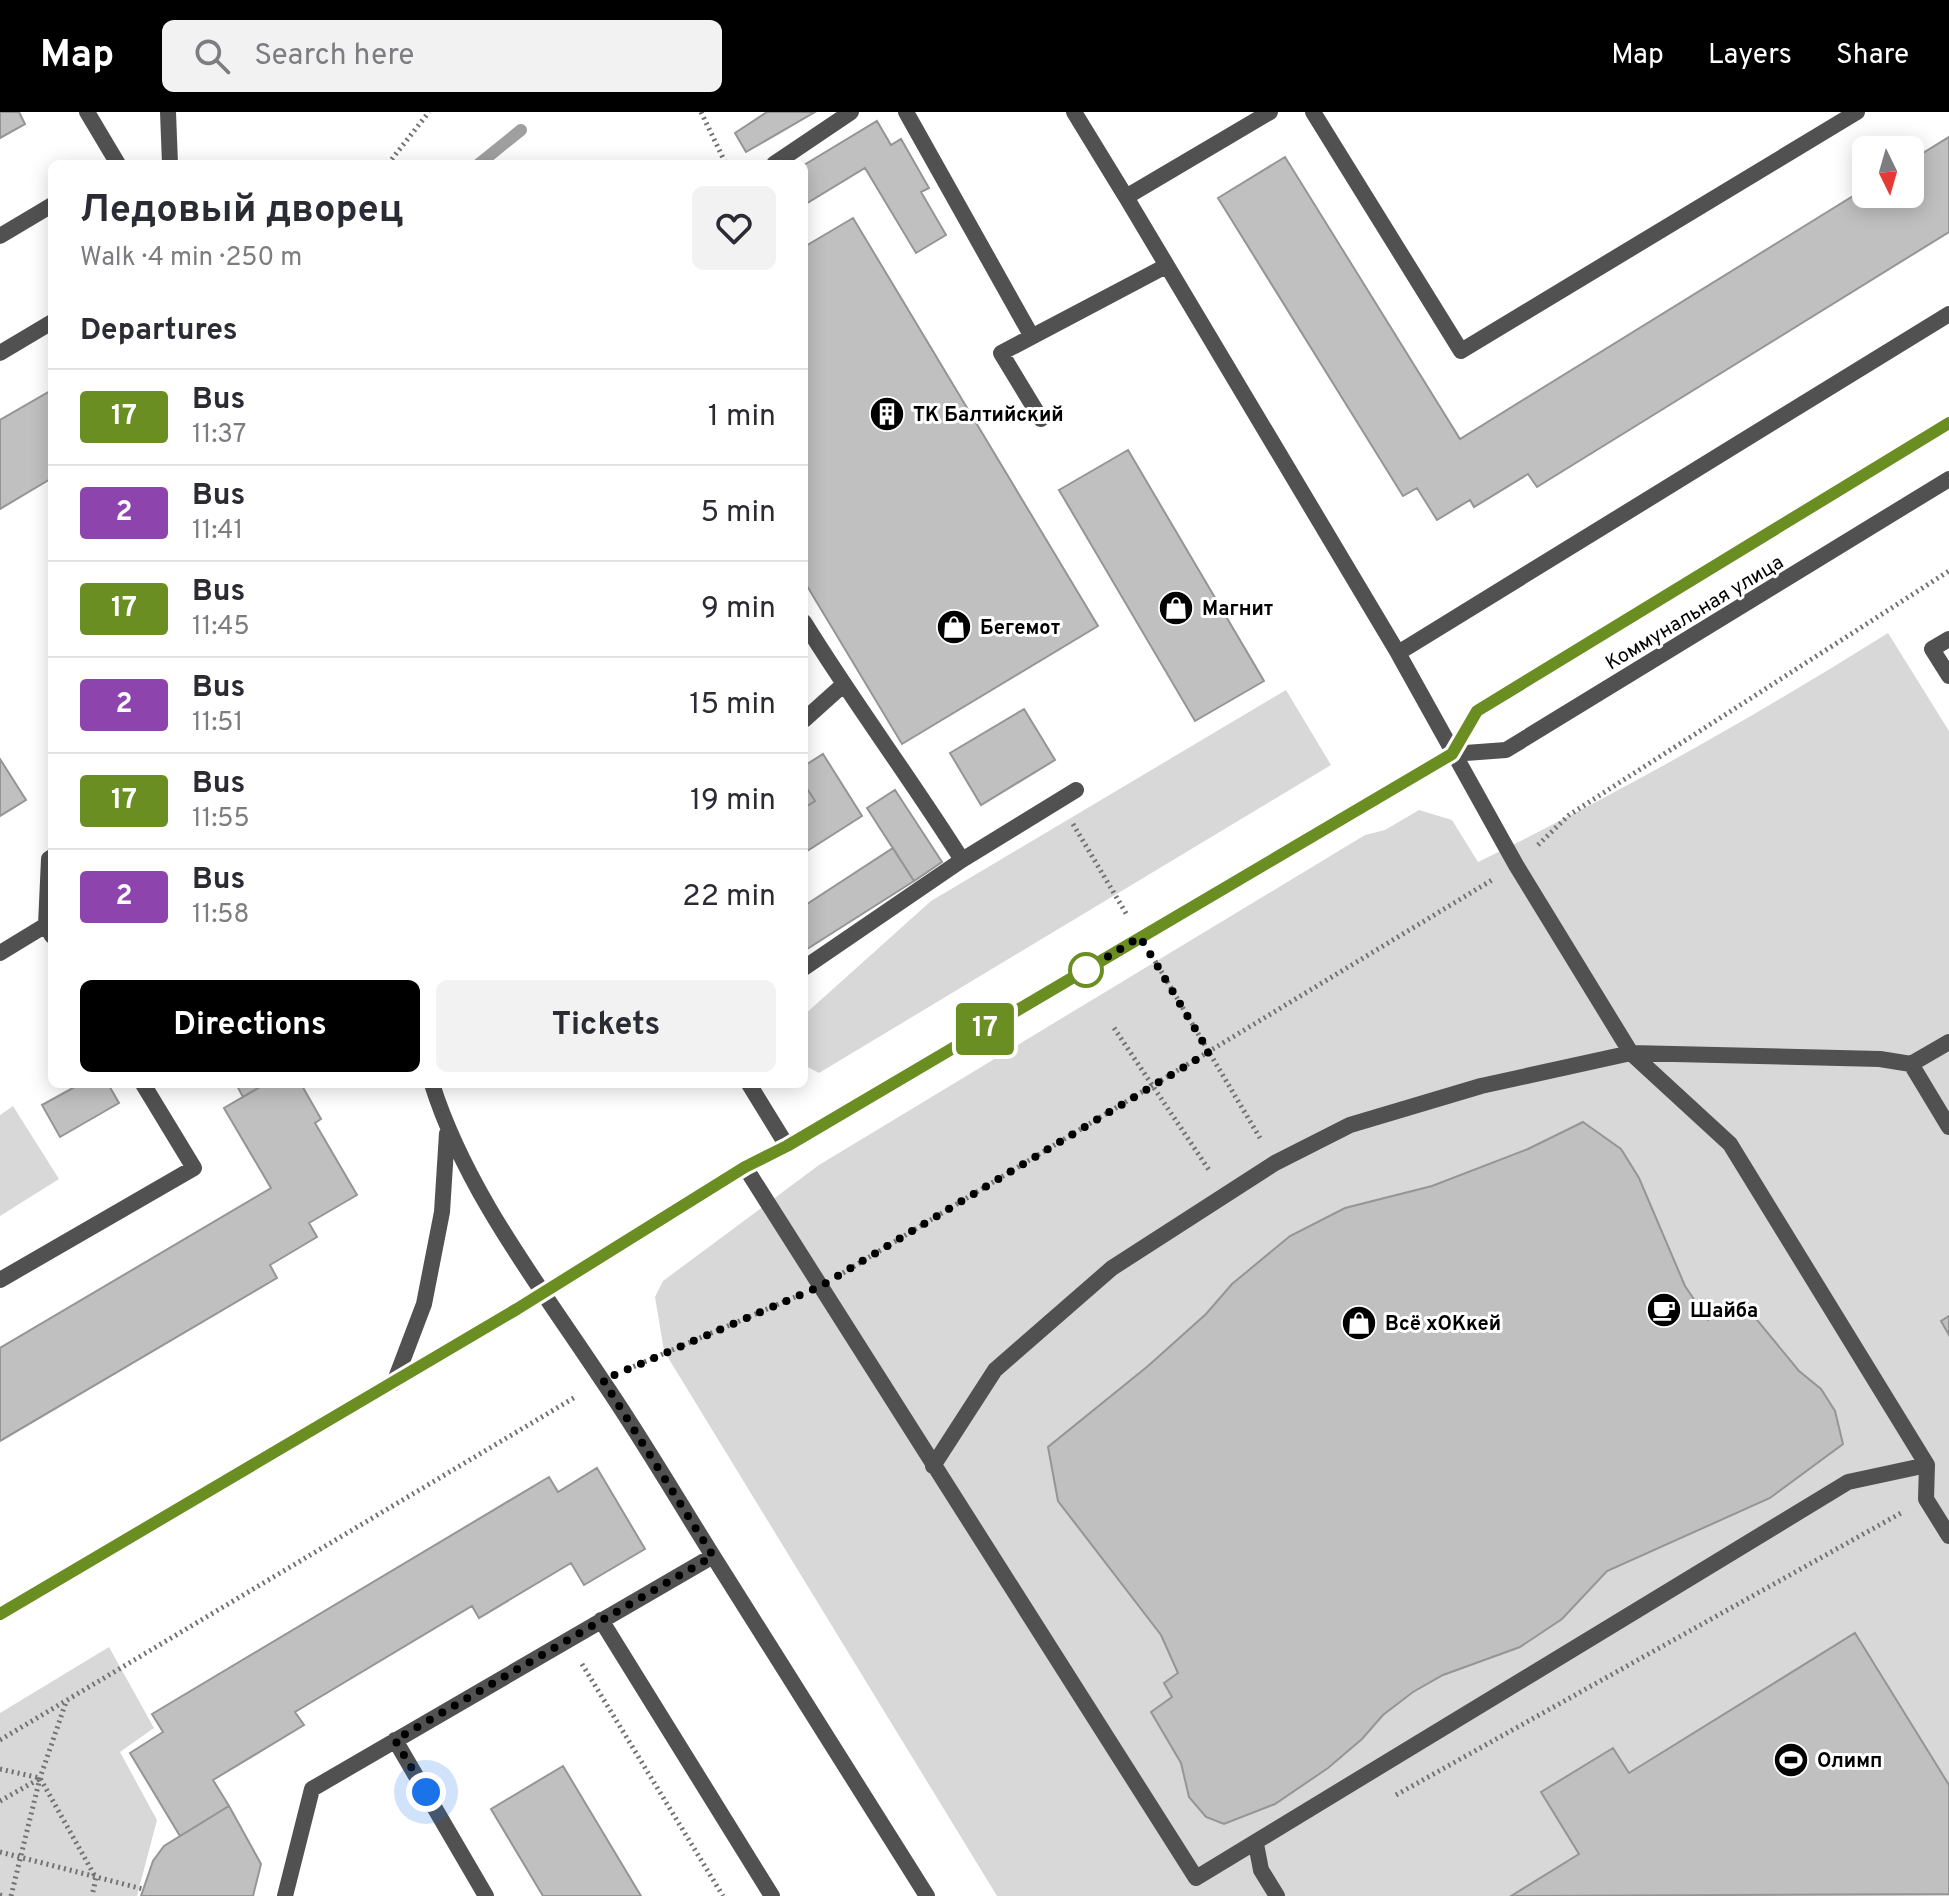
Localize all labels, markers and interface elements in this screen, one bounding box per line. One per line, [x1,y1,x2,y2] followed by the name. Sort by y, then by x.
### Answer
[162,20,722,92] search box
[40,32,114,81] text: Map
[190,34,234,78] icon: search
[254,38,414,75] text: Search here
[1611,38,1664,74] text: Map
[1708,38,1792,74] text: Layers
[1836,38,1909,74] text: Share
[1852,136,1924,208] north arrow
[1852,136,1924,208] map controls
[692,186,776,270] button: heart
[80,187,404,236] text: Ледовый дворец
[80,242,302,275] text: Walk · 4 min · 250 m
[80,313,238,350] text: Departures
[192,382,245,419] text: Bus
[868,395,906,433] building icon: ТК Балтийский
[111,399,137,435] text: 17
[708,399,776,436] text: 1 min
[913,403,1064,429] place label: ТК Балтийский
[192,419,246,452] text: 11:37
[192,478,245,515] text: Bus
[115,495,133,531] text: 2
[700,495,776,532] text: 5 min
[192,515,243,548] text: 11:41
[1601,550,1789,677] street label: Коммунальная улица
[192,574,245,611] text: Bus
[1157,589,1195,627] shop icon: Магнит
[111,591,137,627] text: 17
[701,591,776,628] text: 9 min
[1202,597,1273,623] place label: Магнит
[935,608,973,646] shop icon: Бегемот
[192,611,250,644] text: 11:45
[980,616,1060,642] place label: Бегемот
[192,670,245,707] text: Bus
[115,687,133,723] text: 2
[689,687,776,724] text: 15 min
[192,707,243,740] text: 11:51
[192,766,245,803] text: Bus
[111,783,137,819] text: 17
[690,783,776,820] text: 19 min
[192,803,250,836] text: 11:55
[192,862,245,899] text: Bus
[115,879,133,915] text: 2
[682,879,776,916] text: 22 min
[192,899,249,932] text: 11:58
[1069,953,1103,987] unlabelled marker
[80,980,420,1072] button: Directions
[436,980,776,1072] button: Tickets
[949,1003,1021,1055] line badge: 17
[972,1011,998,1047] text: 17
[1645,1291,1683,1329] cafe icon: Шайба
[1690,1299,1758,1325] place label: Шайба
[1340,1304,1378,1342] shop icon: Всё хОКкей
[1385,1312,1501,1338] place label: Всё хОКкей
[1772,1741,1810,1779] sports icon: Олимп
[1817,1749,1882,1775] place label: Олимп
[406,1772,446,1812] your location

